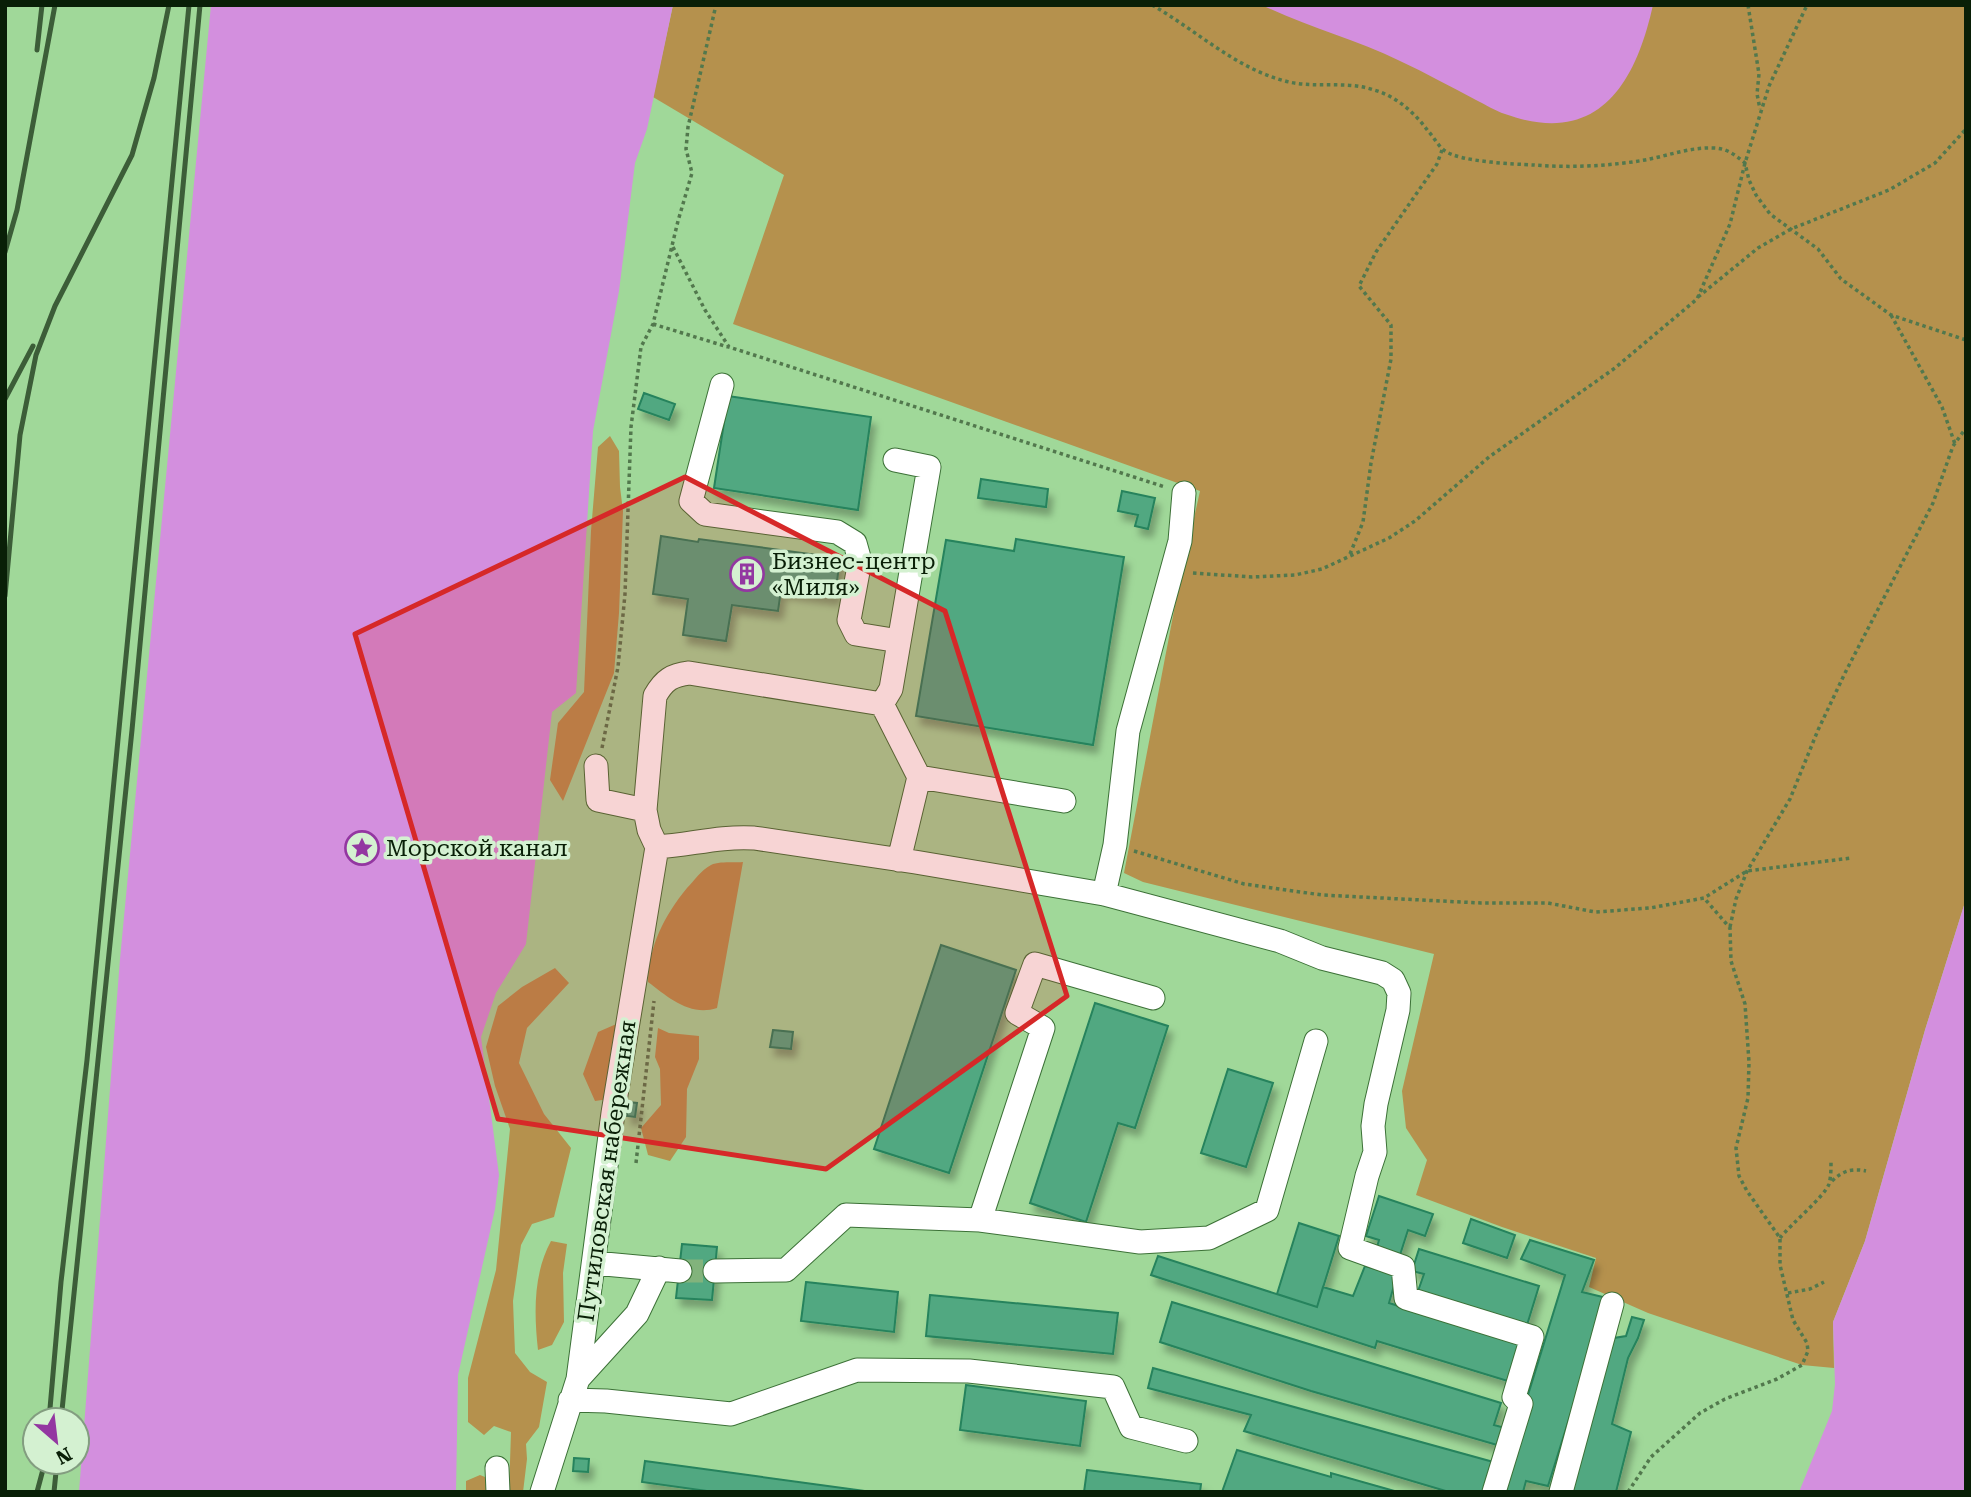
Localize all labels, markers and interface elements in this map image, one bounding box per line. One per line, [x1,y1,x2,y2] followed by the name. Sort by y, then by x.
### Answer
[772,548,935,601] place label: Бизнес-центр «Миля»
[728,555,766,593] building icon: Бизнес-центр «Миля»
[343,829,381,867] place icon: Морской канал
[386,835,568,862] place label: Морской канал
[572,1019,642,1323] street label: Путиловская набережная
[21,1406,91,1476] north arrow
[52,1442,76,1469] text: N

